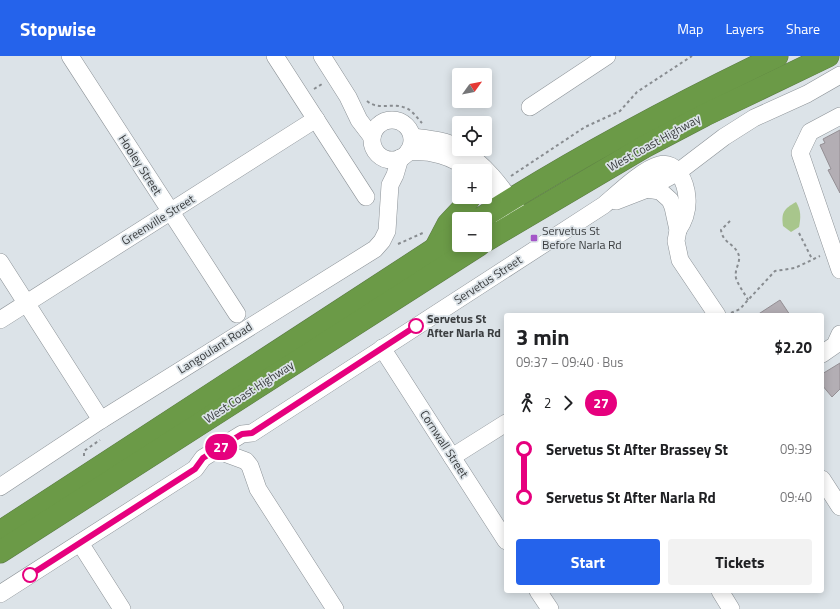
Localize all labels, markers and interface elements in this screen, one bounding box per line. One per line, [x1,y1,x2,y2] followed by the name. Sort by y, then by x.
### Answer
[20,14,96,43] text: Stopwise
[677,18,703,39] text: Map
[725,18,764,39] text: Layers
[786,18,820,39] text: Share
[452,68,492,108] north arrow
[452,68,492,252] map controls
[604,109,704,176] street label: West Coast Highway
[452,116,492,156] button: locate
[114,131,168,199] street label: Hooley Street
[452,164,492,204] button: +
[117,189,199,250] street label: Greenville Street
[452,212,492,252] button: −
[542,221,622,254] place label: Servetus St Before Narla Rd
[529,233,539,243] marker: Servetus St Before Narla Rd
[450,250,526,309] street label: Servetus Street
[427,309,501,342] place label: Servetus St After Narla Rd
[174,317,256,378] street label: Langoulant Road
[408,318,424,334] marker: Servetus St After Narla Rd
[516,320,569,354] text: 3 min
[775,336,812,359] text: $2.20
[516,352,623,372] text: 09:37 – 09:40 · Bus
[200,355,298,428] street label: West Coast Highway
[516,392,538,414] icon: walk
[557,392,579,414] icon: forward
[593,392,609,413] text: 27
[544,393,551,413] text: 2
[415,406,474,482] street label: Cornwall Street
[203,434,239,460] line badge: 27
[213,436,229,457] text: 27
[546,438,728,461] text: Servetus St After Brassey St
[780,439,812,459] text: 09:39
[546,486,716,509] text: Servetus St After Narla Rd
[780,487,812,507] text: 09:40
[516,539,660,585] button: Start
[668,539,812,585] button: Tickets
[22,567,38,583] unlabelled marker

